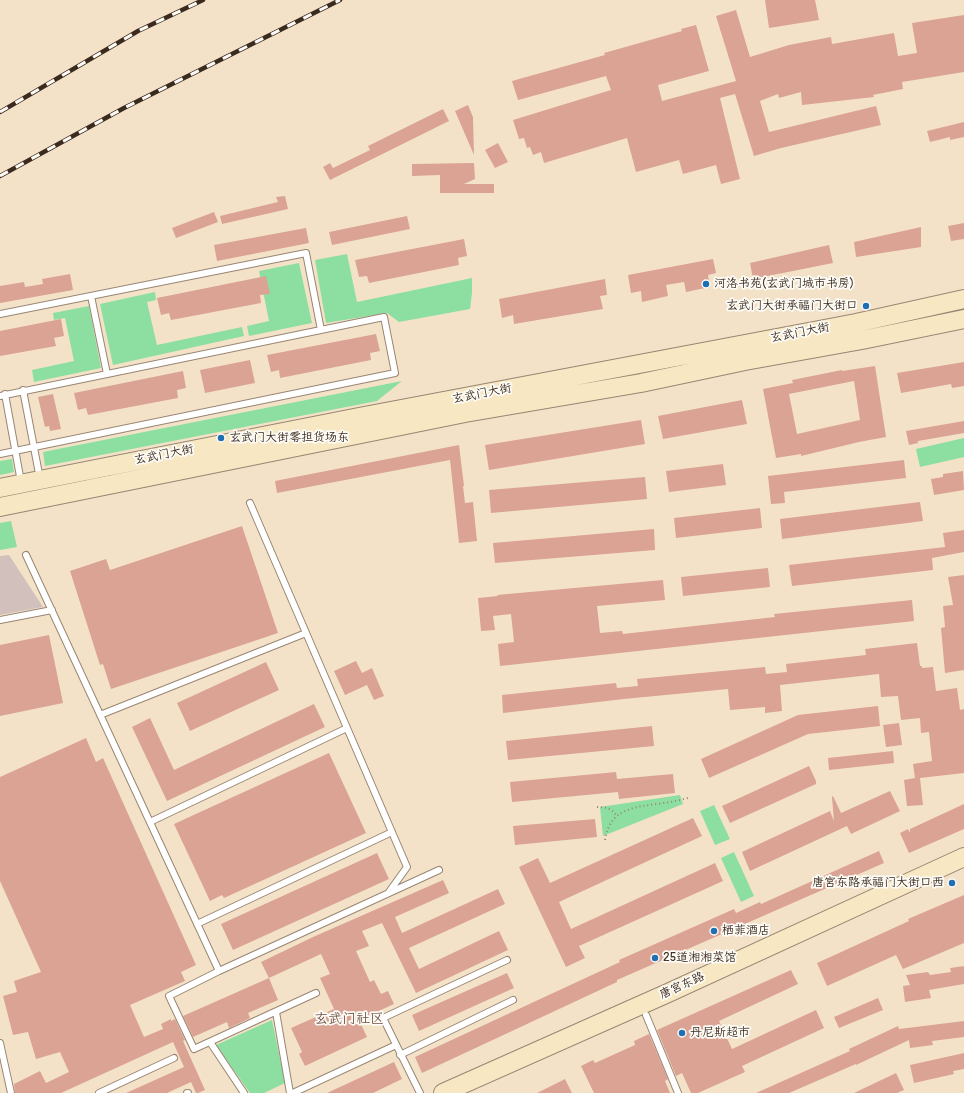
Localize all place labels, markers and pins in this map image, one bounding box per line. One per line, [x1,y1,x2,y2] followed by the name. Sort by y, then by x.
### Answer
[714,277,854,291] place label: 河洛书苑(玄武门城市书房)
[701,279,711,289] marker: 河洛书苑(玄武门城市书房)
[726,299,858,313] place label: 玄武门大街承福门大街口
[861,301,871,311] marker: 玄武门大街承福门大街口
[229,431,349,445] place label: 玄武门大街零担货场东
[216,433,226,443] marker: 玄武门大街零担货场东
[812,876,944,890] place label: 唐宫东路承福门大街口西
[947,878,957,888] marker: 唐宫东路承福门大街口西
[722,924,770,938] place label: 栖菲酒店
[709,926,719,936] marker: 栖菲酒店
[663,951,736,965] place label: 25道湘湘菜馆
[650,953,660,963] marker: 25道湘湘菜馆
[690,1026,750,1040] place label: 丹尼斯超市
[677,1028,687,1038] marker: 丹尼斯超市

